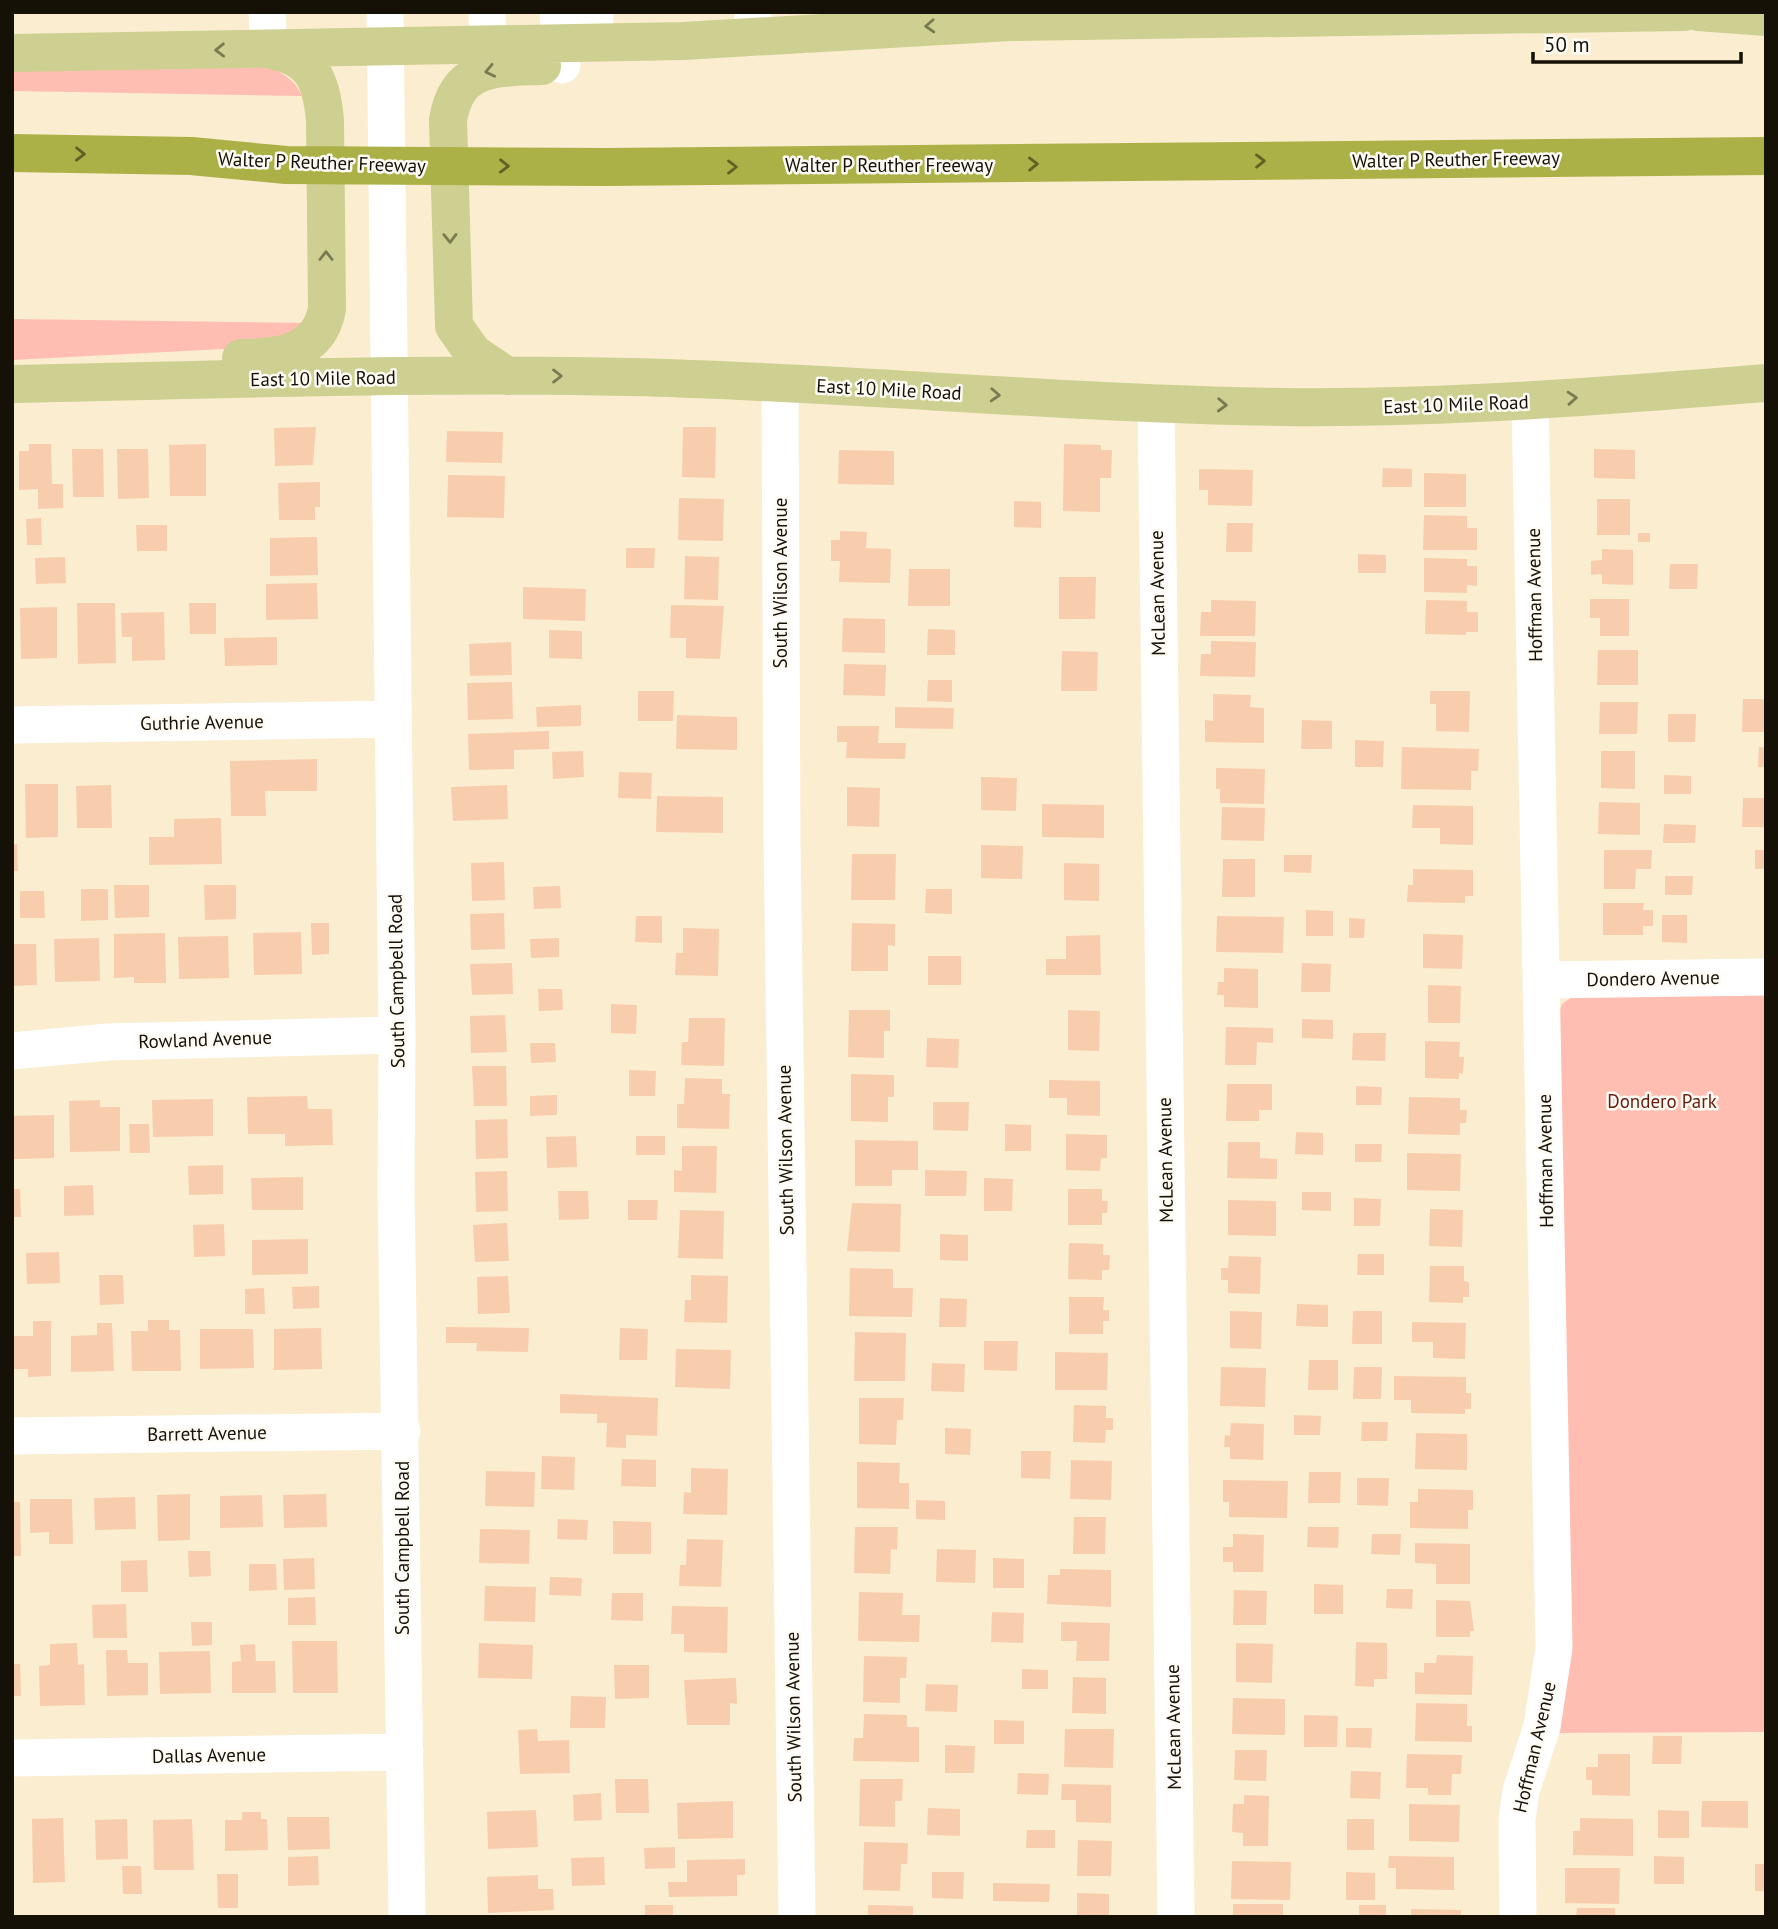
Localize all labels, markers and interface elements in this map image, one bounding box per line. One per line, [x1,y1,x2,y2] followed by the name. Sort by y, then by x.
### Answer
[925,19,936,34] one-way arrow
[1533,21,1741,65] scale bar
[1544,31,1590,58] text: 50 m
[214,42,224,58] one-way arrow
[484,63,496,78] one-way arrow
[1352,145,1560,173] street label: Walter P Reuther Freeway
[218,146,426,178] street label: Walter P Reuther Freeway
[75,147,86,162] one-way arrow
[785,153,993,177] street label: Walter P Reuther Freeway
[1255,153,1266,169] one-way arrow
[1028,156,1038,172] one-way arrow
[499,158,510,174] one-way arrow
[726,159,737,174] one-way arrow
[442,234,458,244] one-way arrow
[318,250,334,261] one-way arrow
[250,365,396,391] street label: East 10 Mile Road
[552,368,563,384] one-way arrow
[816,373,962,405] street label: East 10 Mile Road
[989,387,1000,402] one-way arrow
[1383,389,1529,419] street label: East 10 Mile Road
[1566,391,1577,406] one-way arrow
[1217,398,1228,413] one-way arrow
[768,498,792,668] street label: South Wilson Avenue
[1521,528,1547,662] street label: Hoffman Avenue
[1144,530,1170,656] street label: McLean Avenue
[140,709,264,735] street label: Guthrie Avenue
[382,894,410,1068] street label: South Campbell Road
[1586,965,1720,991] street label: Dondero Avenue
[138,1025,272,1053] street label: Rowland Avenue
[772,1064,798,1236] street label: South Wilson Avenue
[1607,1089,1717,1113] park label: Dondero Park
[1532,1094,1558,1228] street label: Hoffman Avenue
[1152,1097,1178,1223] street label: McLean Avenue
[147,1420,267,1446] street label: Barrett Avenue
[390,1461,414,1635] street label: South Campbell Road
[780,1631,806,1803] street label: South Wilson Avenue
[1160,1664,1186,1790] street label: McLean Avenue
[1507,1679,1561,1815] street label: Hoffman Avenue
[152,1742,266,1768] street label: Dallas Avenue

